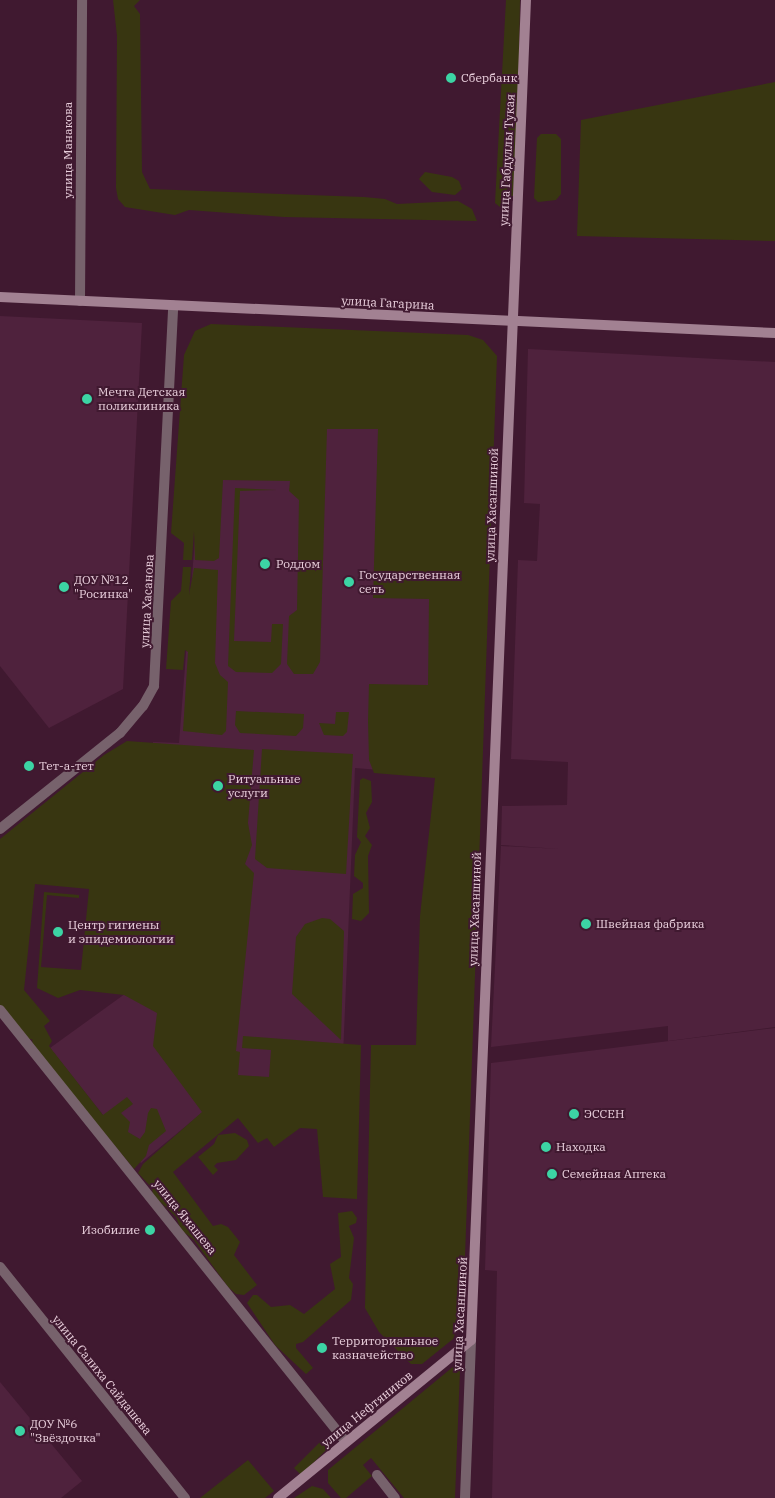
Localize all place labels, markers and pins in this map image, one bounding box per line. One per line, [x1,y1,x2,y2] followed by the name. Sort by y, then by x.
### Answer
[461,71,517,85] place label: Сбербанк
[445,72,457,84] marker: Сбербанк
[98,385,185,413] place label: Мечта Детская поликлиника
[80,392,94,406] marker: Мечта Детская поликлиника
[258,557,272,571] marker: Роддом
[276,557,320,571] place label: Роддом
[359,568,460,596] place label: Государственная сеть
[74,573,133,601] place label: ДОУ №12 "Росинка"
[343,576,355,588] marker: Государственная сеть
[58,581,70,593] marker: ДОУ №12 "Росинка"
[39,759,94,773] place label: Тет-а-тет
[23,760,35,772] marker: Тет-а-тет
[228,772,300,800] place label: Ритуальные услуги
[212,780,224,792] marker: Ритуальные услуги
[596,917,705,931] place label: Швейная фабрика
[68,918,174,946] place label: Центр гигиены и эпидемиологии
[580,918,592,930] marker: Швейная фабрика
[52,926,64,938] marker: Центр гигиены и эпидемиологии
[584,1107,624,1121] place label: ЭССЕН
[568,1108,580,1120] marker: ЭССЕН
[556,1140,606,1154] place label: Находка
[540,1141,552,1153] marker: Находка
[562,1167,666,1181] place label: Семейная Аптека
[546,1168,558,1180] marker: Семейная Аптека
[82,1223,140,1237] place label: Изобилие
[144,1224,156,1236] marker: Изобилие
[332,1334,438,1362] place label: Территориальное казначейство
[316,1342,328,1354] marker: Территориальное казначейство
[30,1417,100,1445] place label: ДОУ №6 "Звёздочка"
[14,1425,26,1437] marker: ДОУ №6 "Звёздочка"

